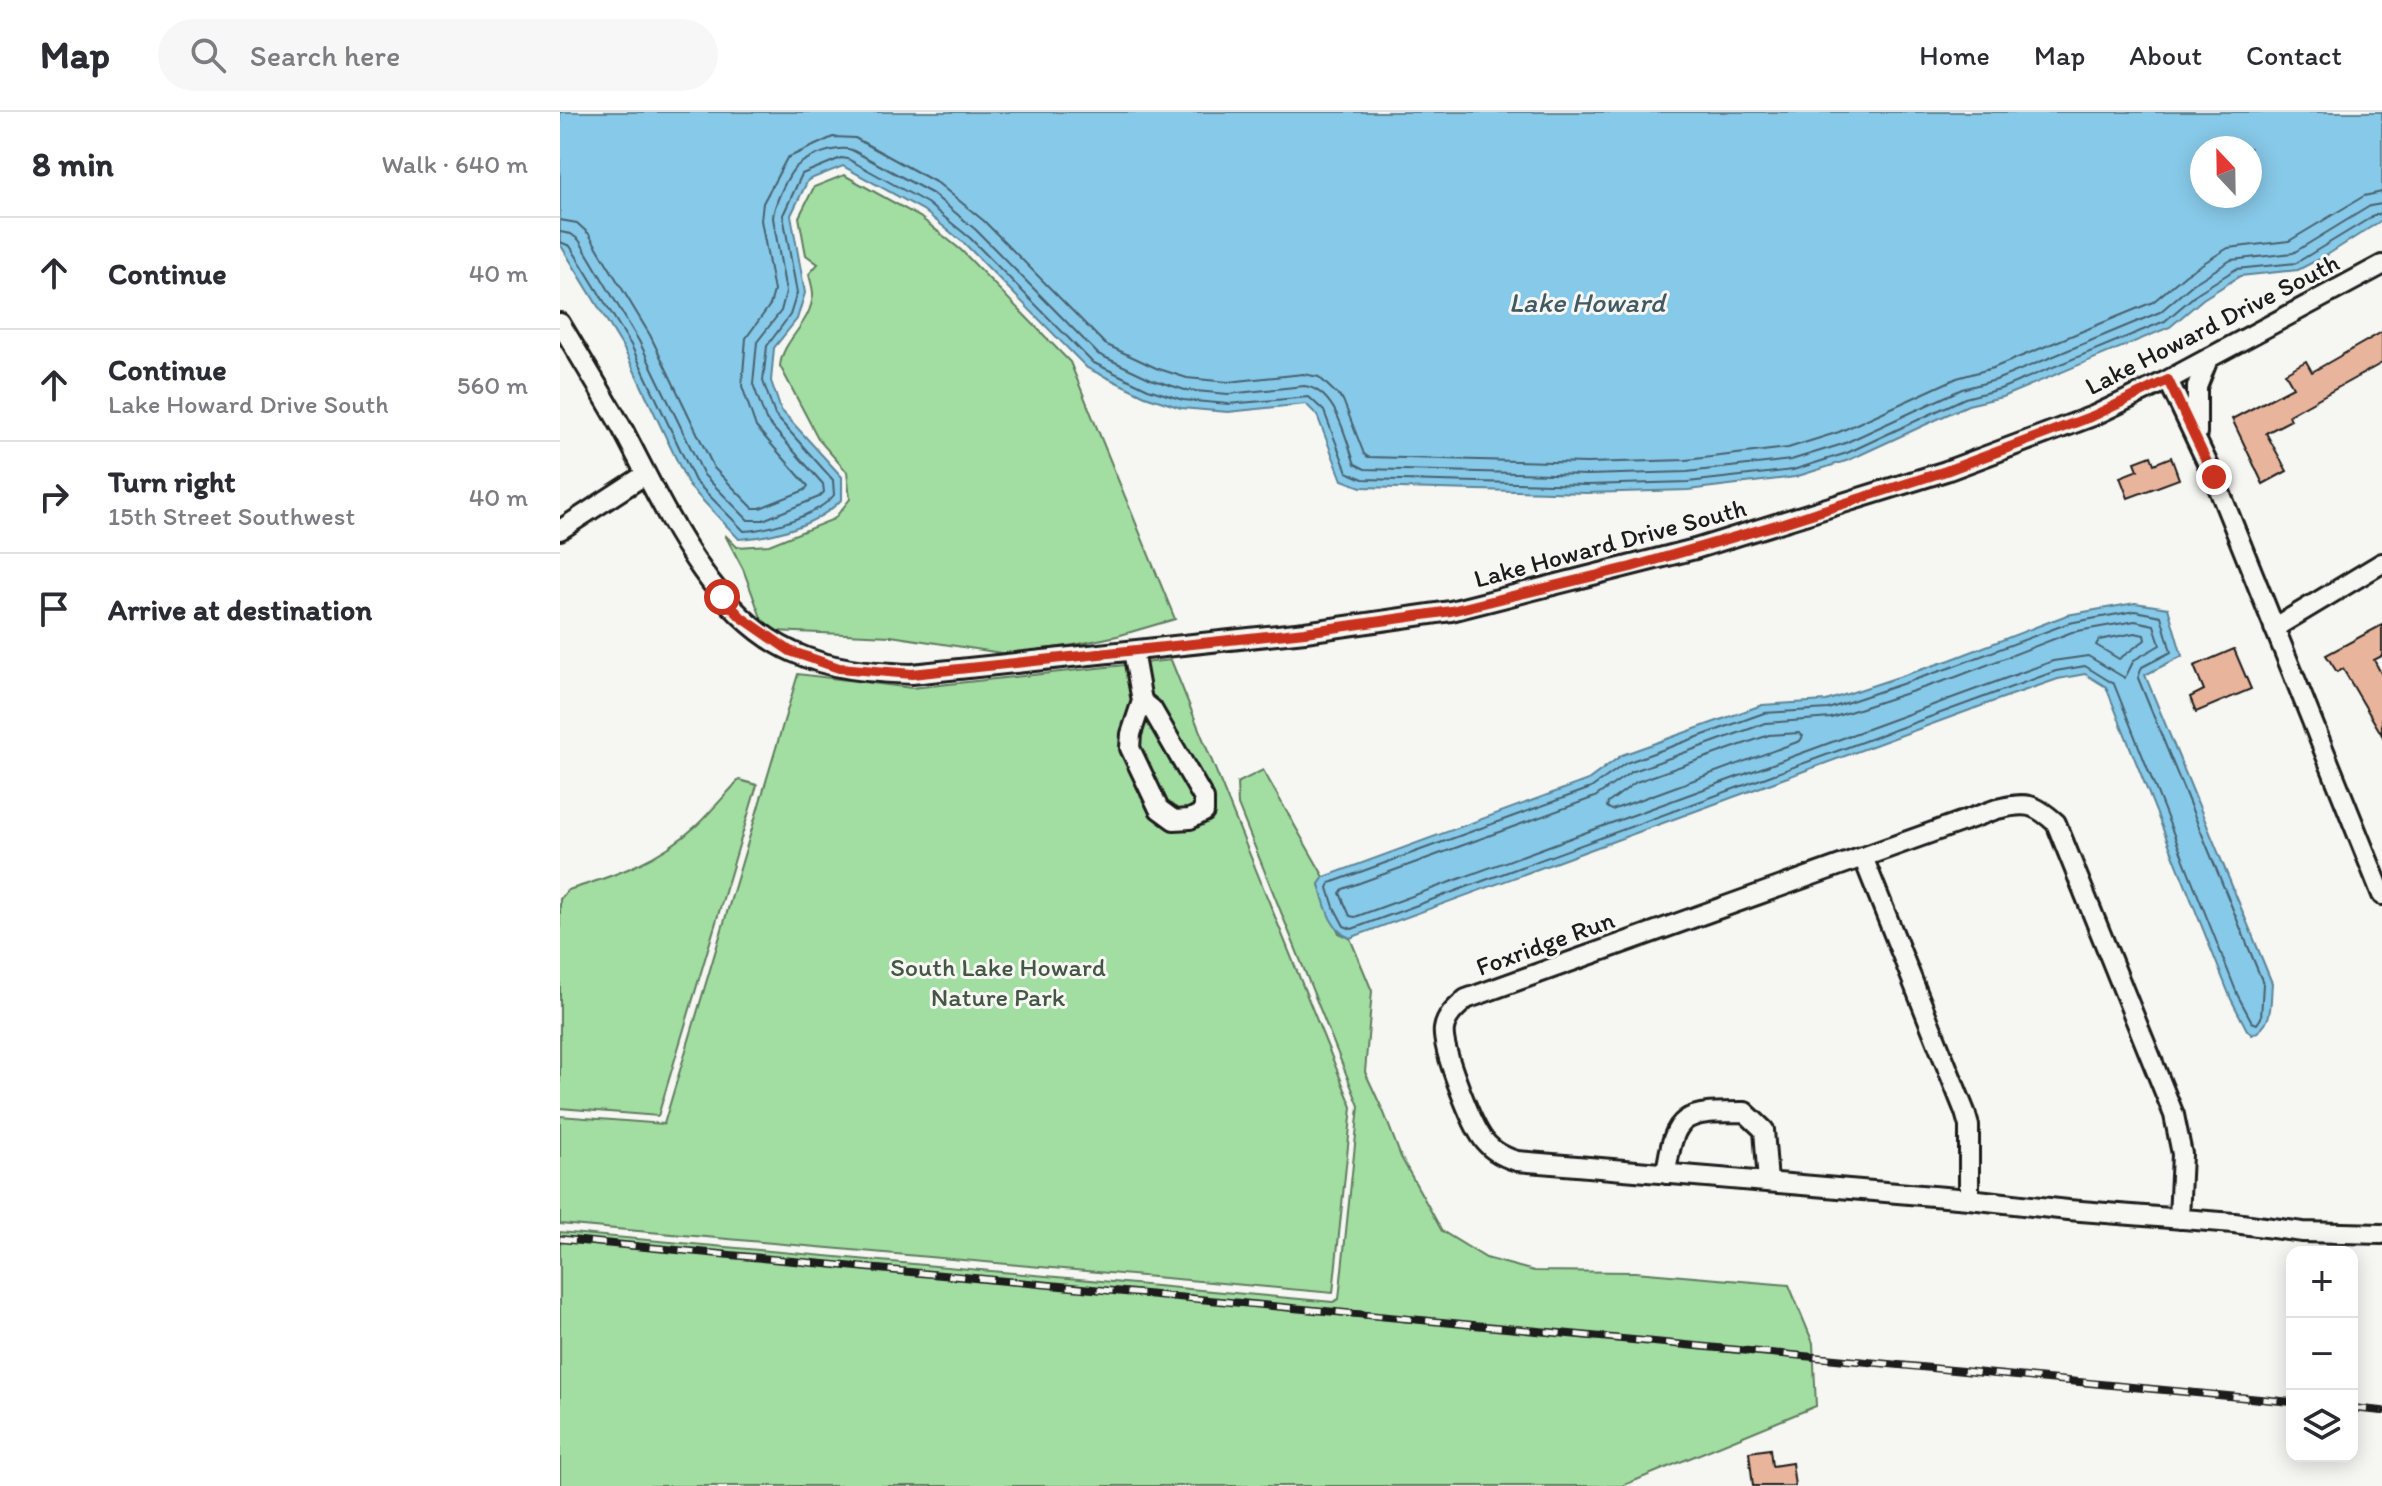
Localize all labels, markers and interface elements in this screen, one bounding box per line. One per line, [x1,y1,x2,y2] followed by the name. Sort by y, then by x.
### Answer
[158,19,718,91] search box
[40,32,110,78] text: Map
[186,33,230,77] icon: search
[250,37,400,74] text: Search here
[1919,38,1990,72] text: Home
[2034,38,2085,72] text: Map
[2129,38,2202,72] text: About
[2246,38,2342,72] text: Contact
[2190,136,2262,208] north arrow
[32,144,114,185] text: 8 min
[381,148,528,180] text: Walk · 640 m
[2080,246,2344,402] street label: Lake Howard Drive South
[32,251,76,295] icon: ahead
[108,255,227,292] text: Continue
[469,257,528,289] text: 40 m
[1509,285,1668,319] water label: Lake Howard
[108,351,227,388] text: Continue
[32,363,76,407] icon: ahead
[457,369,528,401] text: 560 m
[108,388,389,420] text: Lake Howard Drive South
[2196,459,2232,495] route end
[108,463,236,500] text: Turn right
[32,475,76,519] icon: right
[469,481,528,513] text: 40 m
[1470,491,1750,595] street label: Lake Howard Drive South
[108,500,355,532] text: 15th Street Southwest
[704,579,740,615] route start
[32,587,76,631] icon: arrive
[108,591,372,628] text: Arrive at destination
[1471,903,1619,983] street label: Foxridge Run
[890,951,1106,1013] park label: South Lake Howard Nature Park
[2286,1246,2358,1462] map controls
[2286,1246,2358,1318] button: +
[2286,1318,2358,1390] button: −
[2286,1390,2358,1462] button: layers

